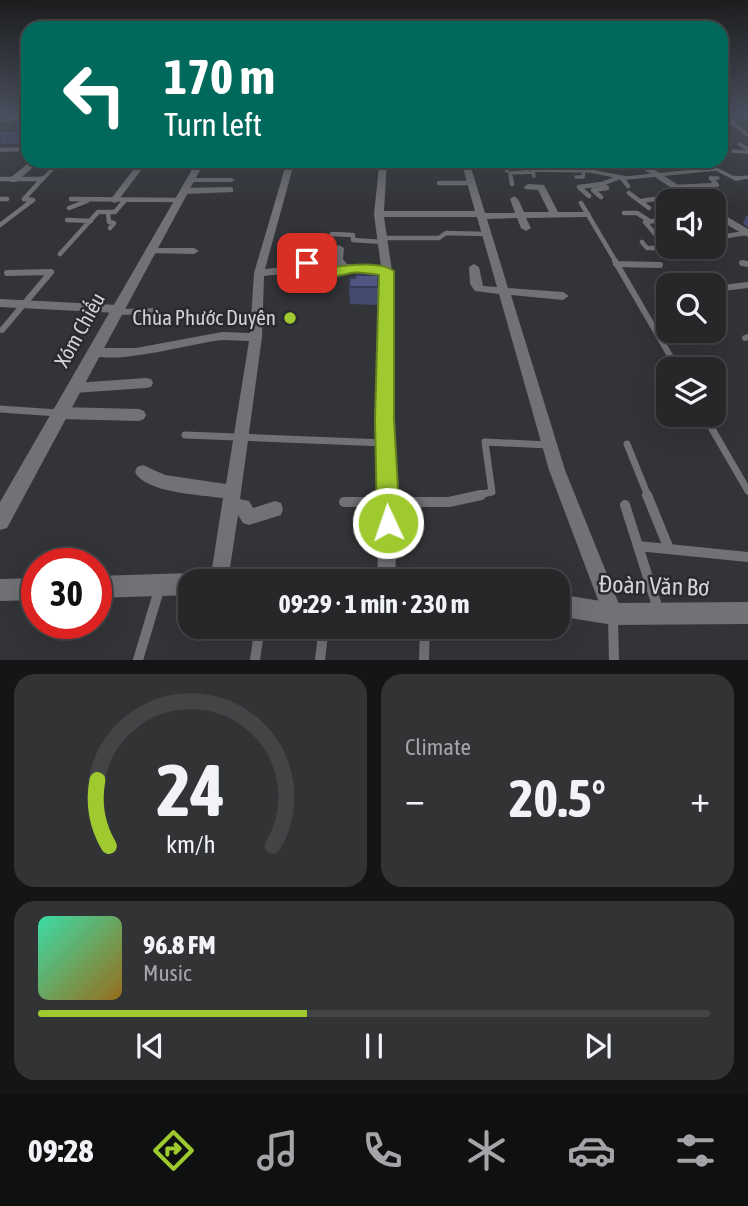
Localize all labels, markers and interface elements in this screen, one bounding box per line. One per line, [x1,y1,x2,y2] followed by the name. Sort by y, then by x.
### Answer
[164,48,275,104] text: 170 m
[49,49,140,140] icon: left
[164,106,262,143] text: Turn left
[656,189,726,427] map controls
[656,189,726,259] button: sound
[277,233,337,293] pin
[288,244,326,282] icon: arrive
[656,273,726,343] button: search
[49,288,109,371] street label: Xóm Chiếu
[132,305,276,329] place label: Chùa Phước Duyên
[282,310,298,326] marker: Chùa Phước Duyên
[656,357,726,427] button: layers
[351,486,425,560] position arrow
[21,548,112,639] speed limit sign: 30
[598,570,710,601] street label: Đoàn Văn Bơ
[279,589,469,619] text: 09:29 · 1 min · 230 m
[405,734,471,760] text: Climate
[156,749,225,832] text: 24
[509,768,606,828] text: 20.5°
[405,777,425,820] text: −
[690,777,710,820] text: +
[166,830,215,858] text: km/h
[143,930,216,960] text: 96.8 FM
[143,960,191,986] text: Music
[131,1027,169,1065] icon: previous
[355,1027,393,1065] icon: pause
[579,1027,617,1065] icon: next
[149,1126,198,1175] icon: directions
[253,1126,302,1175] icon: music
[358,1126,407,1175] icon: phone
[462,1126,511,1175] icon: climate
[567,1126,616,1175] icon: car
[671,1126,720,1175] icon: filters
[28,1132,94,1169] text: 09:28

